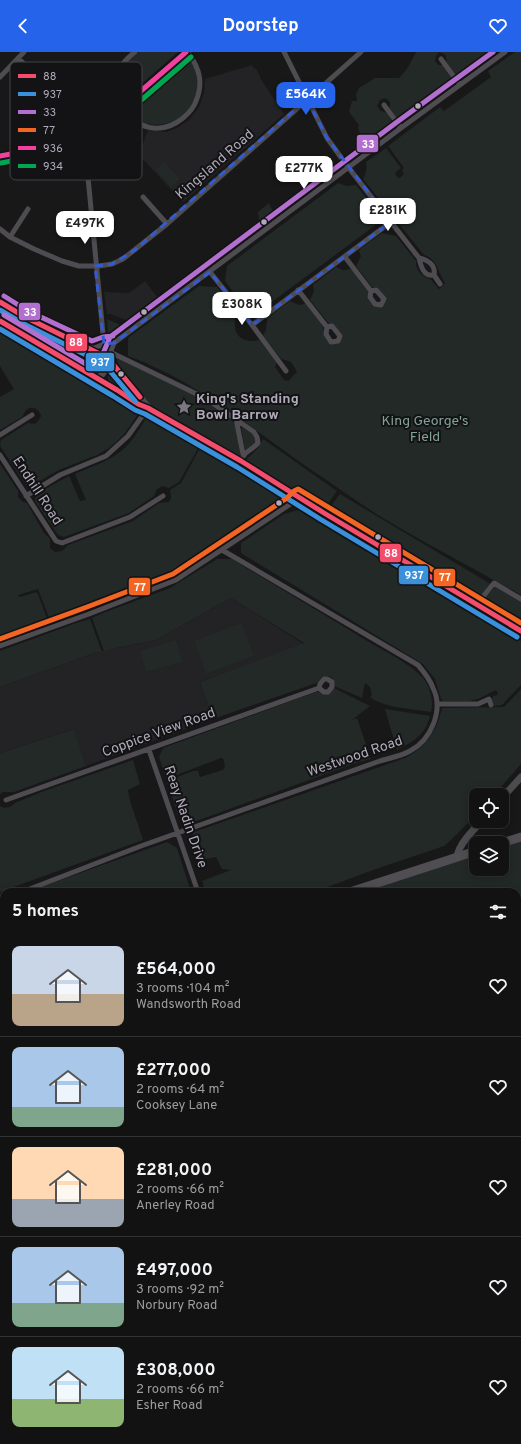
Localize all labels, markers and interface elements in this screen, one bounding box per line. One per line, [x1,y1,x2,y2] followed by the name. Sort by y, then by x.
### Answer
[12,15,34,37] icon: back
[222,15,299,38] text: Doorstep
[487,15,509,37] icon: heart
[10,62,142,180] legend
[43,70,56,84] text: 88
[278,82,334,116] pin: £564K
[285,87,327,103] text: £564K
[43,88,62,102] text: 937
[413,101,423,111] unlabelled marker
[43,106,56,120] text: 33
[43,124,55,138] text: 77
[172,126,258,204] street label: Kingsland Road
[356,134,379,153] line badge: 33
[361,138,375,152] text: 33
[43,142,63,156] text: 936
[276,156,332,190] pin: £277K
[43,160,63,174] text: 934
[285,161,323,177] text: £277K
[360,198,416,232] pin: £281K
[369,203,407,219] text: £281K
[57,211,113,245] pin: £497K
[65,216,105,232] text: £497K
[259,217,269,227] unlabelled marker
[214,292,270,326] pin: £308K
[221,297,263,313] text: £308K
[18,302,41,321] line badge: 33
[23,306,37,320] text: 33
[139,307,149,317] unlabelled marker
[65,333,88,352] line badge: 88
[69,336,83,350] text: 88
[85,352,115,372] line badge: 937
[90,356,110,370] text: 937
[116,369,126,379] unlabelled marker
[196,391,299,424] place label: King's Standing Bowl Barrow
[175,398,193,416] place icon: King's Standing Bowl Barrow
[381,413,469,446] park label: King George's Field
[8,453,66,529] street label: Endhill Road
[274,498,284,508] unlabelled marker
[373,532,383,542] unlabelled marker
[379,543,402,563] line badge: 88
[384,547,398,561] text: 88
[398,565,429,585] line badge: 937
[433,568,456,587] line badge: 77
[404,569,424,583] text: 937
[439,571,451,585] text: 77
[128,577,151,596] line badge: 77
[134,581,146,595] text: 77
[100,705,218,761] street label: Coppice View Road
[305,733,405,781] street label: Westwood Road
[159,764,211,870] street label: Reay Nadin Drive
[469,788,509,876] map controls
[469,788,509,828] button: locate
[469,836,509,876] button: layers
[12,901,79,923] text: 5 homes
[487,901,509,923] icon: filters
[136,959,216,981] text: £564,000
[44,962,92,1010] icon: home
[487,975,509,997] icon: heart
[136,981,230,997] text: 3 rooms · 104 m²
[136,997,241,1013] text: Wandsworth Road
[136,1060,211,1082] text: £277,000
[44,1063,92,1111] icon: home
[487,1076,509,1098] icon: heart
[136,1082,224,1098] text: 2 rooms · 64 m²
[136,1098,217,1114] text: Cooksey Lane
[136,1160,212,1182] text: £281,000
[44,1163,92,1211] icon: home
[487,1176,509,1198] icon: heart
[136,1182,224,1198] text: 2 rooms · 66 m²
[136,1198,215,1214] text: Anerley Road
[136,1260,213,1282] text: £497,000
[44,1263,92,1311] icon: home
[487,1276,509,1298] icon: heart
[136,1282,224,1298] text: 3 rooms · 92 m²
[136,1298,217,1314] text: Norbury Road
[136,1360,216,1382] text: £308,000
[44,1363,92,1411] icon: home
[487,1376,509,1398] icon: heart
[136,1382,224,1398] text: 2 rooms · 66 m²
[136,1398,203,1414] text: Esher Road

